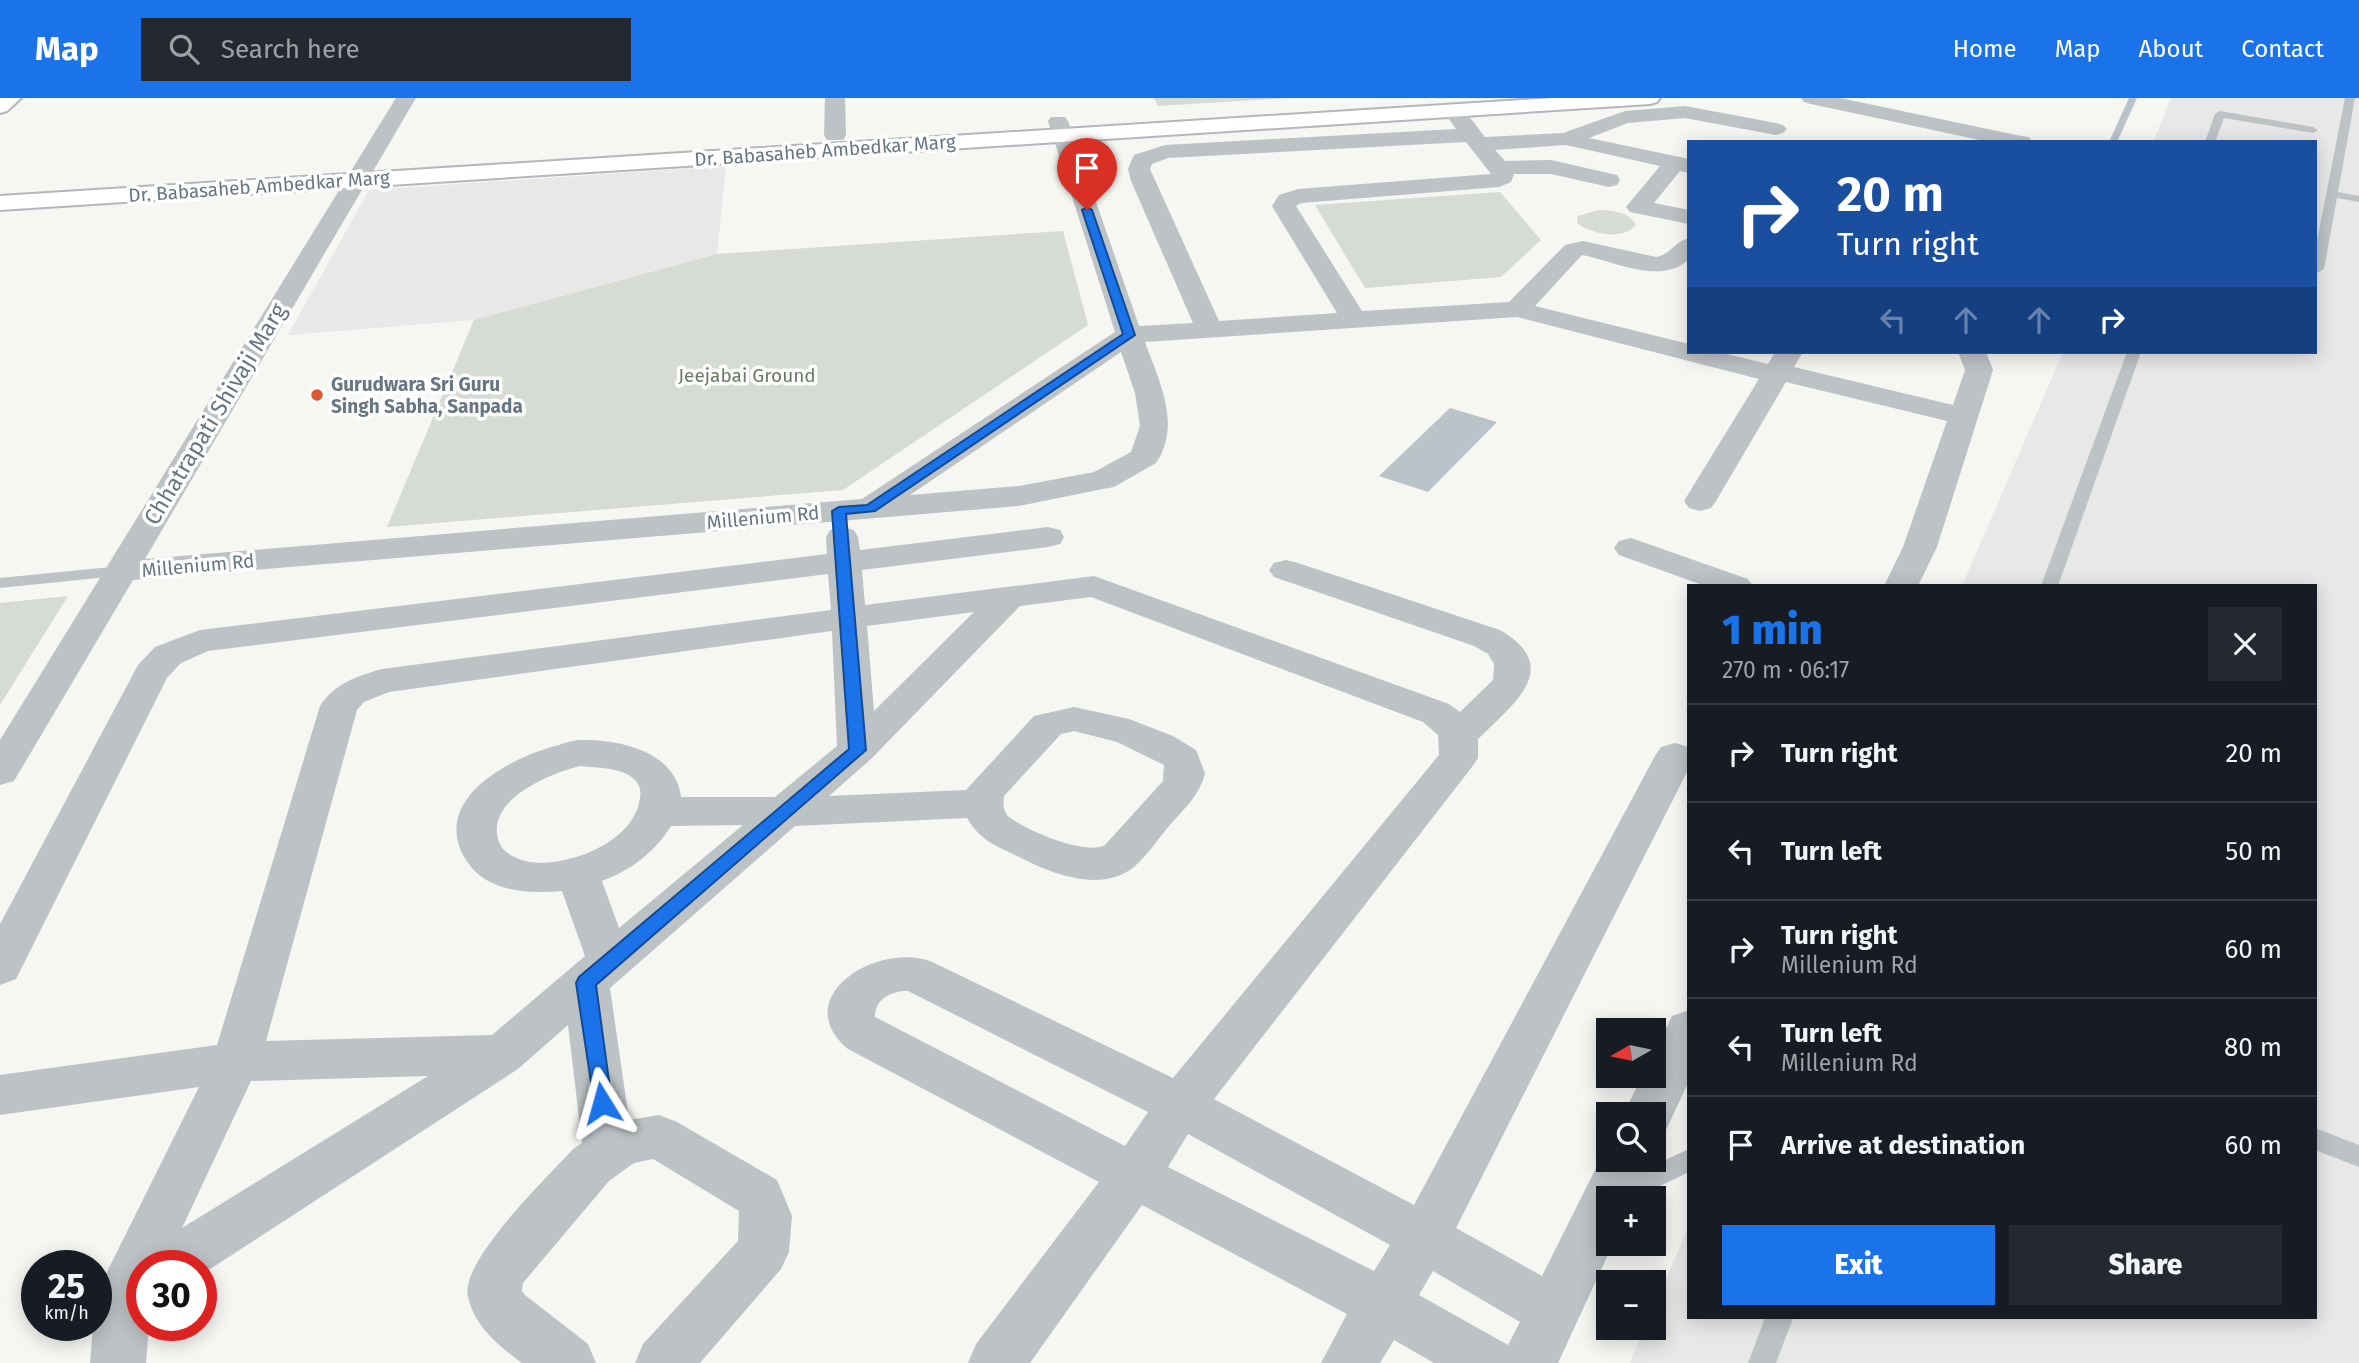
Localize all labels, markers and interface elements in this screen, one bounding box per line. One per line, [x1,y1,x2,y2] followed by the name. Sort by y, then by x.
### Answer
[141,18,631,81] search box
[35,29,99,69] text: Map
[165,30,203,68] icon: search
[221,34,360,65] text: Search here
[1953,35,2017,63] text: Home
[2055,35,2101,63] text: Map
[2139,35,2203,63] text: About
[2241,35,2324,63] text: Contact
[694,130,957,171] street label: Dr. Babasaheb Ambedkar Marg
[1057,138,1117,210] pin
[1068,149,1106,187] icon: arrive
[1837,165,1944,224] text: 20 m
[128,166,391,207] street label: Dr. Babasaheb Ambedkar Marg
[1722,168,1813,259] icon: right
[1837,225,1979,263] text: Turn right
[138,298,292,530] street label: Chhatrapati Shivaji Marg
[1874,301,1912,339] icon: left
[1947,301,1985,339] icon: ahead
[2020,301,2058,339] icon: ahead
[2093,301,2131,339] icon: right
[678,364,816,387] park label: Jeejabai Ground
[331,373,523,418] place label: Gurudwara Sri Guru Singh Sabha, Sanpada
[309,387,325,403] marker: Gurudwara Sri Guru Singh Sabha, Sanpada
[706,501,820,534] street label: Millenium Rd
[141,549,255,582] street label: Millenium Rd
[1722,605,1823,655] text: 1 min
[2208,607,2282,681] button: close
[1722,656,1849,684] text: 270 m · 06:17
[1722,734,1760,772] icon: right
[1781,738,1898,769] text: Turn right
[2225,738,2282,769] text: 20 m
[1722,832,1760,870] icon: left
[1781,836,1882,867] text: Turn left
[2225,836,2282,867] text: 50 m
[1781,920,1898,951] text: Turn right
[1722,930,1760,968] icon: right
[2224,934,2282,965] text: 60 m
[1781,951,1918,979] text: Millenium Rd
[1596,1018,1666,1088] north arrow
[1596,1018,1666,1340] map controls
[1781,1018,1882,1049] text: Turn left
[1722,1028,1760,1066] icon: left
[2224,1032,2282,1063] text: 80 m
[1781,1049,1918,1077] text: Millenium Rd
[565,1066,639,1140] position arrow
[1596,1102,1666,1172] button: search
[1722,1126,1760,1164] icon: arrive
[1781,1130,2025,1161] text: Arrive at destination
[2224,1130,2282,1161] text: 60 m
[1596,1186,1666,1256] button: +
[1722,1225,1995,1305] button: Exit
[2009,1225,2282,1305] button: Share
[126,1250,217,1341] speed limit sign: 30
[48,1265,85,1307] text: 25
[1596,1270,1666,1340] button: −
[44,1302,89,1324] text: km/h

